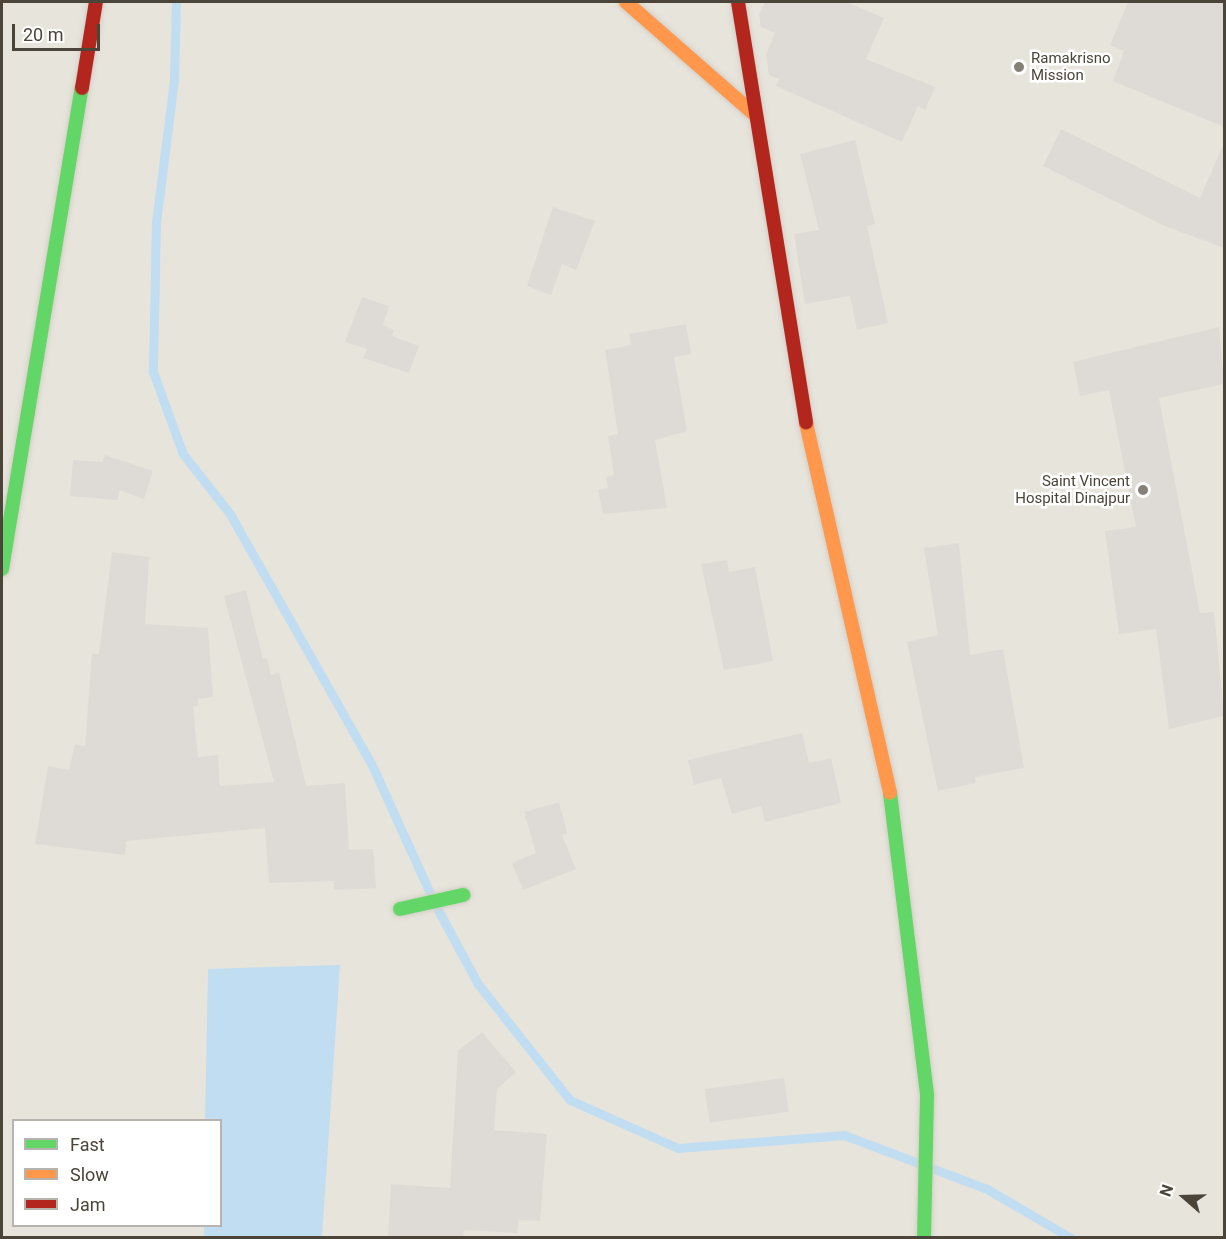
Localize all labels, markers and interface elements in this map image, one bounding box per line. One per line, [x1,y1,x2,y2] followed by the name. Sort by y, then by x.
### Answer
[15,12,104,50] scale bar
[23,24,63,45] text: 20 m
[1031,49,1111,84] place label: Ramakrisno Mission
[1012,60,1026,74] marker: Ramakrisno Mission
[1015,472,1130,507] place label: Saint Vincent Hospital Dinajpur
[1134,481,1152,499] marker: Saint Vincent Hospital Dinajpur
[12,1119,222,1227] legend
[70,1134,105,1155] text: Fast
[70,1164,109,1185] text: Slow
[1154,1167,1214,1227] north arrow
[1156,1182,1177,1199] text: N
[70,1194,106,1215] text: Jam

